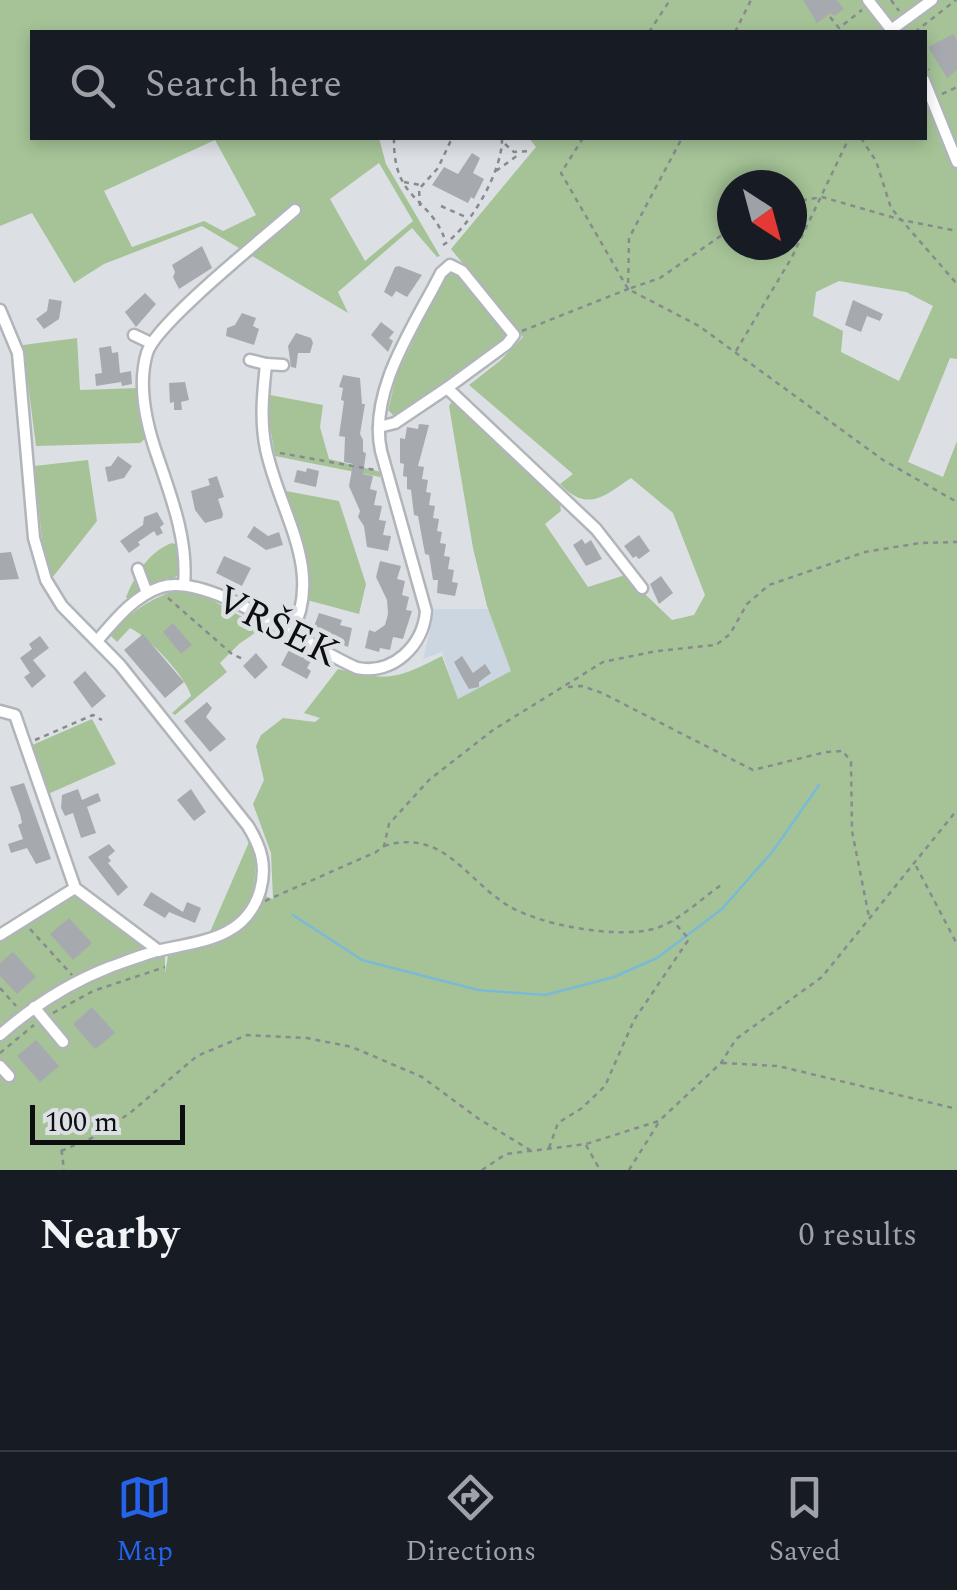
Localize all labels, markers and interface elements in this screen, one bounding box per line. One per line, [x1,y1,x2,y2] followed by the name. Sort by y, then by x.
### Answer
[30,30,927,140] search box
[145,56,342,114] text: Search here
[65,58,120,113] icon: search
[717,170,807,260] north arrow
[204,570,350,684] street label: VRŠEK
[30,1100,185,1144] scale bar
[45,1101,118,1144] text: 100 m
[40,1204,179,1267] text: Nearby
[798,1211,917,1260] text: 0 results
[116,1470,173,1573] tab: Map
[405,1470,536,1573] tab: Directions
[769,1470,841,1573] tab: Saved

